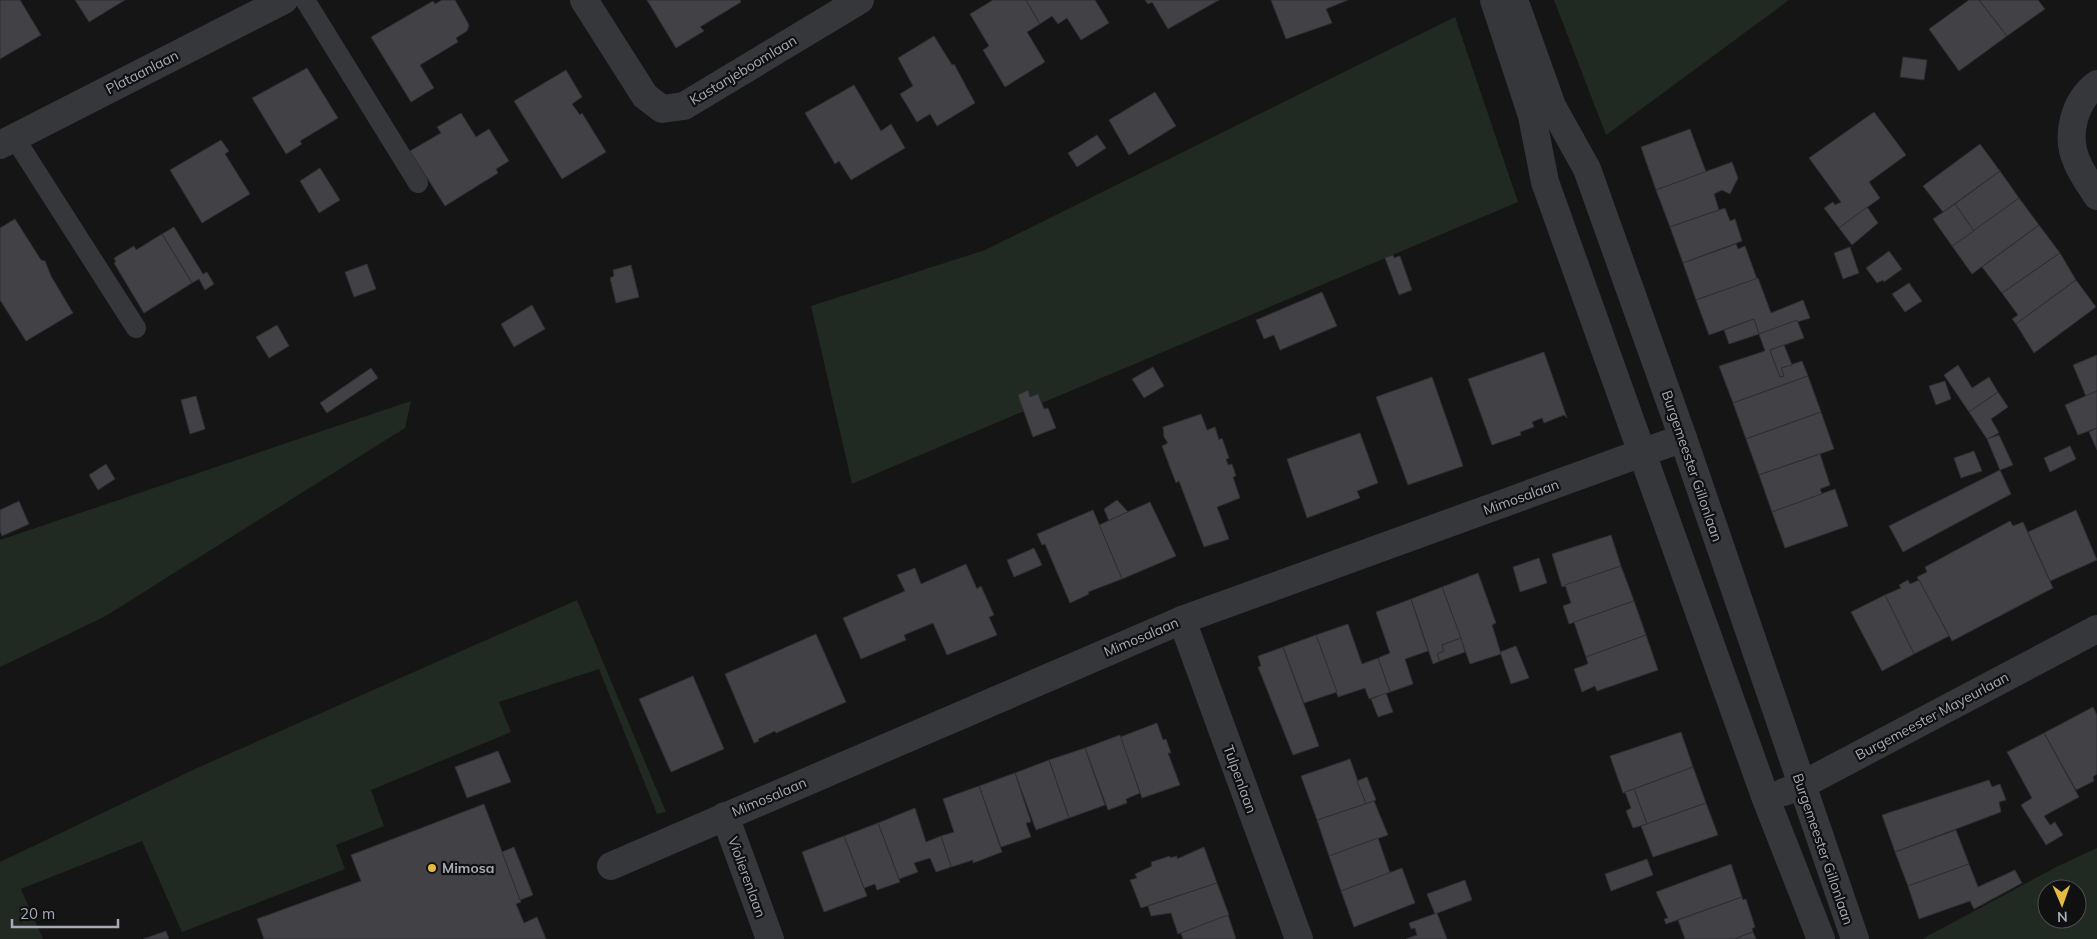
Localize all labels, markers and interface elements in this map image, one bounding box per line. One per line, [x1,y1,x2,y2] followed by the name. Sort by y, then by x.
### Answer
[686,31,800,109] street label: Kastanjeboomlaan
[103,46,181,98] street label: Plataanlaan
[1658,388,1726,544] street label: Burgemeester Gillonlaan
[1481,475,1561,519] street label: Mimosalaan
[1101,613,1181,661] street label: Mimosalaan
[1852,668,2012,764] street label: Burgemeester Mayeurlaan
[1219,742,1261,816] street label: Tulpenlaan
[1789,771,1857,927] street label: Burgemeester Gillonlaan
[729,773,809,821] street label: Mimosalaan
[724,834,770,920] street label: Violierenlaan
[442,859,494,877] place label: Mimosa
[426,862,438,874] marker: Mimosa
[2037,879,2087,929] north arrow
[12,896,119,928] scale bar
[20,904,55,923] text: 20 m
[2057,908,2068,926] text: N

